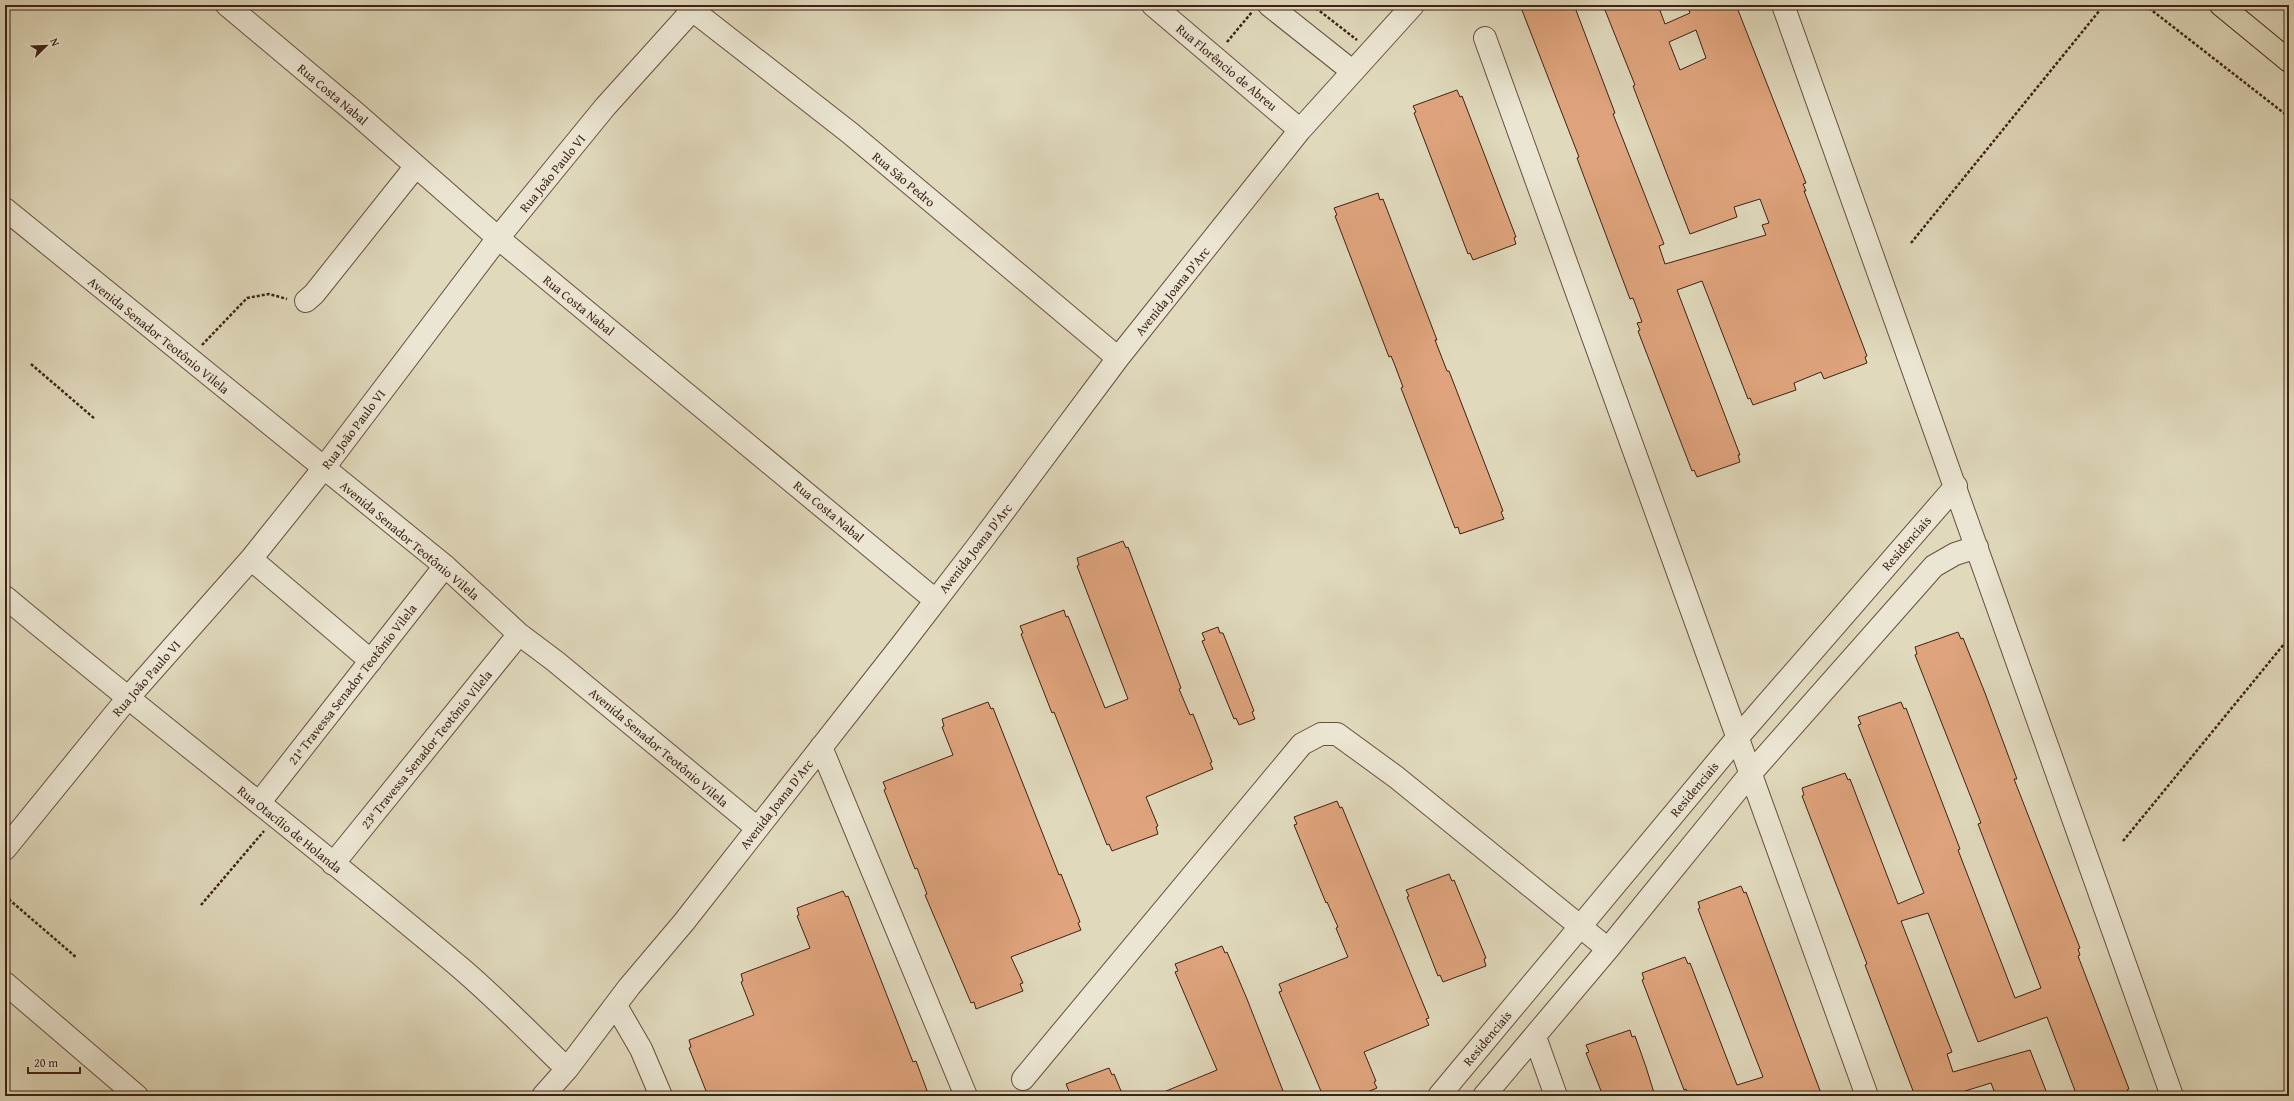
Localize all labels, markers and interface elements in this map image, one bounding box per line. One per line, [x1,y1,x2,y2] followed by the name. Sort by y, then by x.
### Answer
[1172,19,1281,115] street label: Rua Florêncio de Abreu
[26,26,66,66] north arrow
[46,36,64,49] text: N
[293,59,372,130] street label: Rua Costa Nabal
[515,130,590,216] street label: Rua João Paulo VI
[868,147,940,212] street label: Rua São Pedro
[1131,243,1214,340] street label: Avenida Joana D'Arc
[539,271,619,340] street label: Rua Costa Nabal
[84,272,234,399] street label: Avenida Senador Teotônio Vilela
[317,385,390,473] street label: Rua João Paulo VI
[336,476,484,605] street label: Avenida Senador Teotônio Vilela
[789,476,868,547] street label: Rua Costa Nabal
[934,499,1017,597] street label: Avenida Joana D'Arc
[1877,512,1936,575] street label: Residenciais
[284,599,422,769] street label: 21ª Travessa Senador Teotônio Vilela
[108,636,185,721] street label: Rua João Paulo VI
[356,665,497,833] street label: 23ª Travessa Senador Teotônio Vilela
[585,683,733,812] street label: Avenida Senador Teotônio Vilela
[735,755,818,853] street label: Avenida Joana D'Arc
[1666,758,1723,821] street label: Residenciais
[233,781,347,878] street label: Rua Otacílio de Holanda
[1459,1007,1516,1070] street label: Residenciais
[28,1049,80,1075] scale bar
[34,1054,58,1071] text: 20 m

